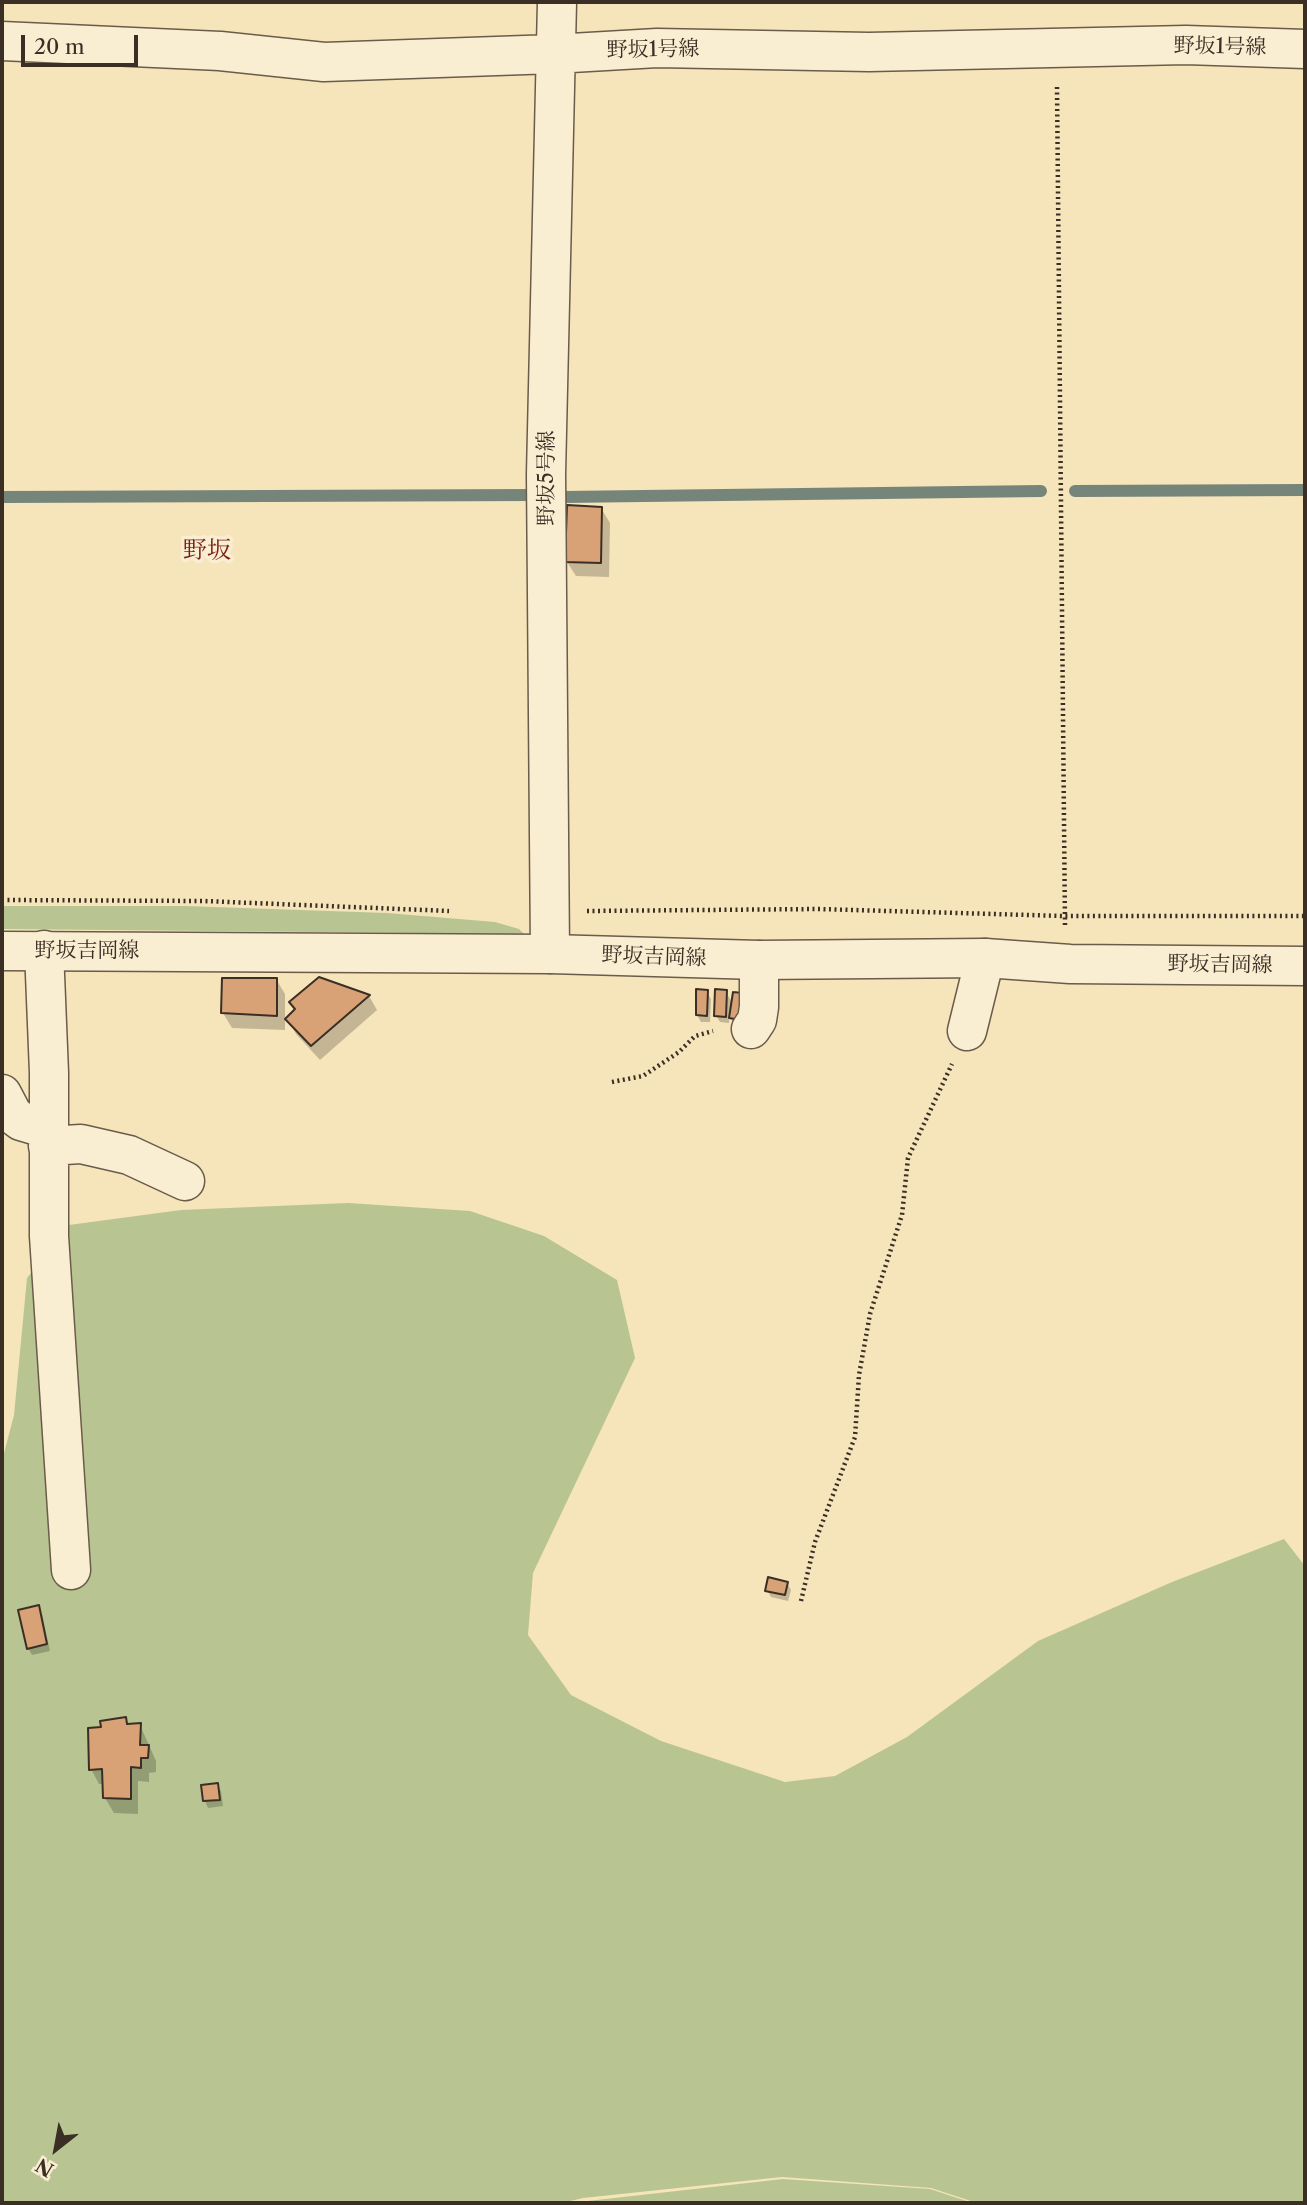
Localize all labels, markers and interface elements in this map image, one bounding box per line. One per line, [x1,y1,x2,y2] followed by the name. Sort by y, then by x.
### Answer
[24,21,142,65] scale bar
[34,34,85,59] text: 20 m
[1173,34,1267,60] street label: 野坂1号線
[606,37,700,63] street label: 野坂1号線
[534,430,560,526] street label: 野坂5号線
[183,537,231,565] district label: 野坂
[35,938,139,964] street label: 野坂吉岡線
[601,943,707,971] street label: 野坂吉岡線
[1167,951,1273,979] street label: 野坂吉岡線
[21,2114,91,2184] north arrow
[32,2153,58,2182] text: N

